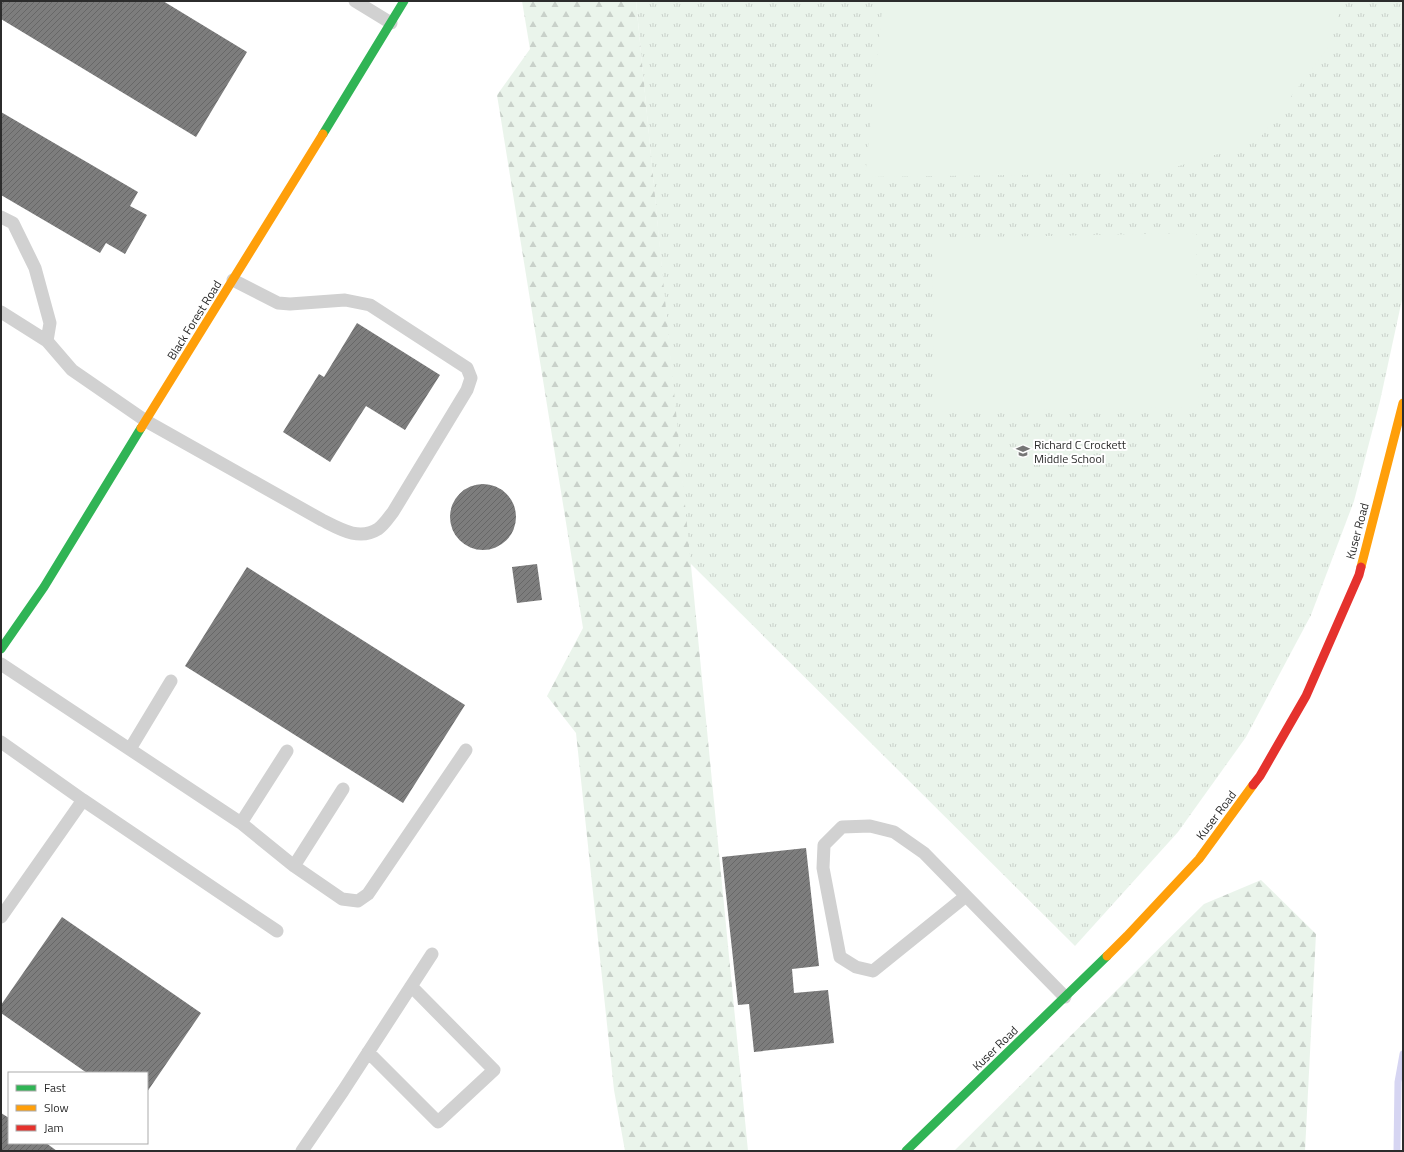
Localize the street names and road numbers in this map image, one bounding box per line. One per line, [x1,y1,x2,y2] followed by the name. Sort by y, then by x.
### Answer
[162,276,226,364] street label: Black Forest Road
[1340,501,1374,561] street label: Kuser Road
[1191,786,1241,844] street label: Kuser Road
[968,1021,1022,1075] street label: Kuser Road

